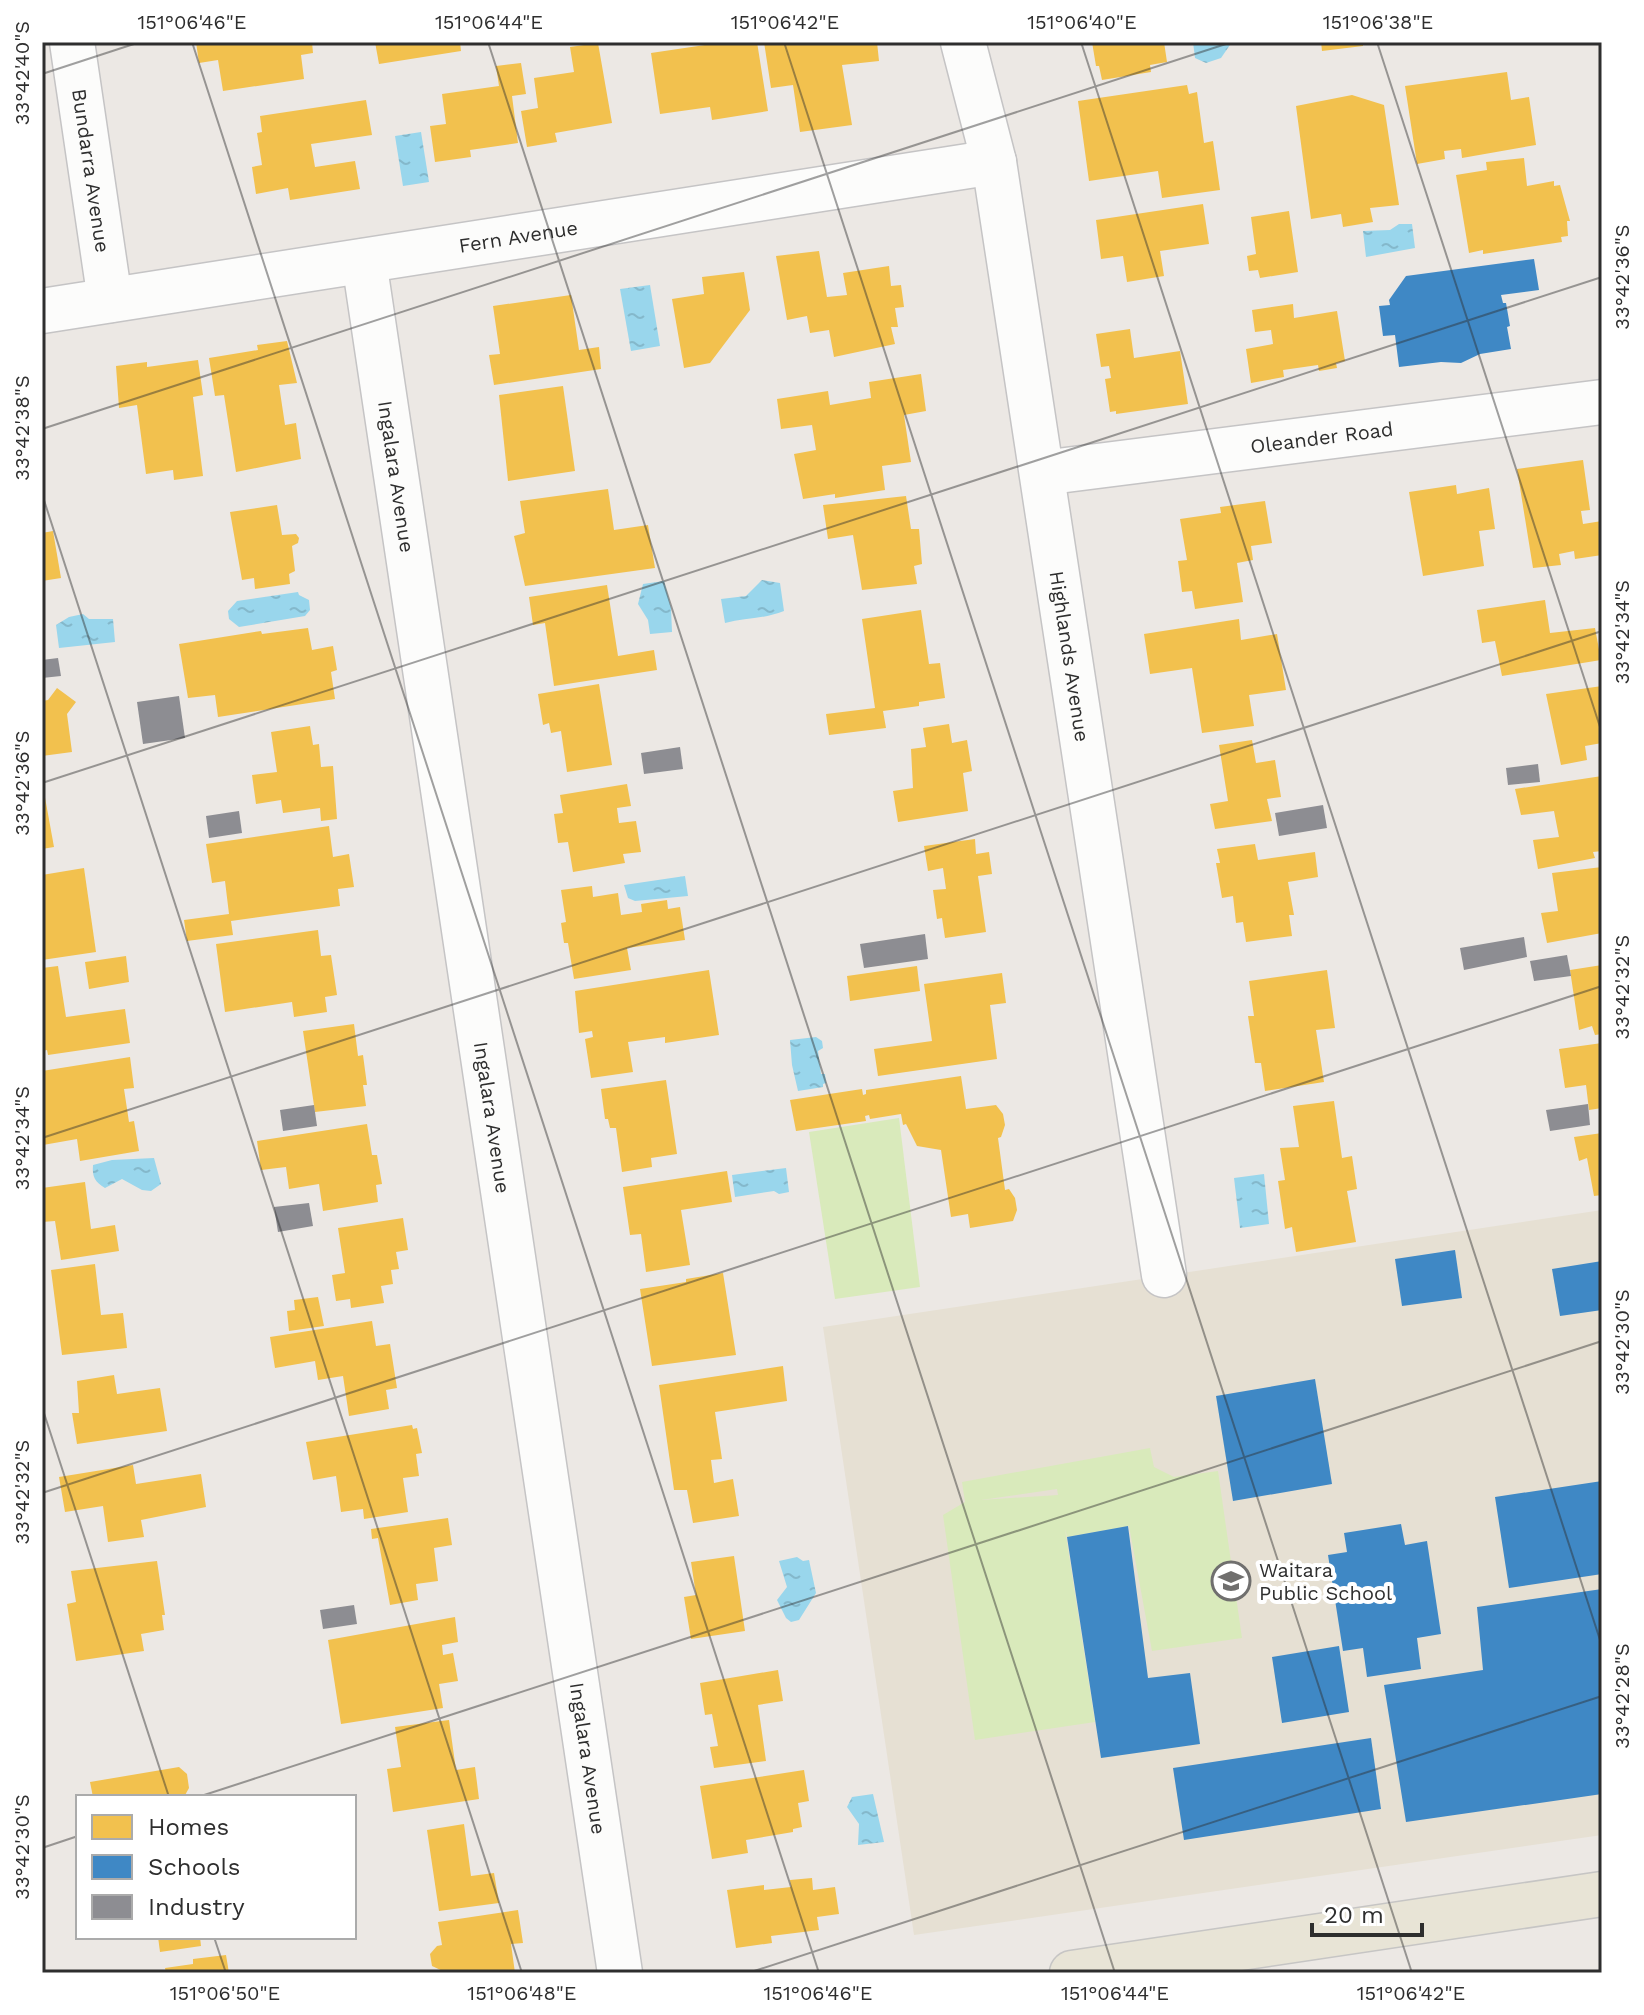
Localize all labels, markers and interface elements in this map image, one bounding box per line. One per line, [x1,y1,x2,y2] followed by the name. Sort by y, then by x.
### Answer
[137,10,247,34] text: 151°06'46"E
[435,10,543,34] text: 151°06'44"E
[731,10,839,34] text: 151°06'42"E
[1027,10,1137,34] text: 151°06'40"E
[1323,10,1433,34] text: 151°06'38"E
[10,21,34,125] text: 33°42'40"S
[67,87,115,254] street label: Bundarra Avenue
[457,215,579,258] street label: Fern Avenue
[1610,224,1634,330] text: 33°42'36"S
[10,375,34,481] text: 33°42'38"S
[373,399,419,554] street label: Ingalara Avenue
[1249,417,1395,458] street label: Oleander Road
[1045,569,1094,744] street label: Highlands Avenue
[1610,580,1634,684] text: 33°42'34"S
[10,730,34,836] text: 33°42'36"S
[1610,935,1634,1039] text: 33°42'32"S
[469,1040,515,1195] street label: Ingalara Avenue
[10,1086,34,1190] text: 33°42'34"S
[1610,1289,1634,1395] text: 33°42'30"S
[10,1440,34,1544] text: 33°42'32"S
[1259,1558,1392,1605] place label: Waitara Public School
[1210,1560,1252,1602] school or university icon: Waitara Public School
[1610,1643,1634,1749] text: 33°42'28"S
[565,1681,611,1836] street label: Ingalara Avenue
[10,1794,34,1900] text: 33°42'30"S
[76,1795,356,1939] legend
[148,1813,229,1841] text: Homes
[148,1853,240,1881] text: Schools
[1312,1887,1422,1937] scale bar
[148,1893,245,1921] text: Industry
[1324,1901,1384,1929] text: 20 m
[170,1981,280,2005] text: 151°06'50"E
[467,1981,577,2005] text: 151°06'48"E
[763,1981,873,2005] text: 151°06'46"E
[1061,1981,1169,2005] text: 151°06'44"E
[1357,1981,1465,2005] text: 151°06'42"E

